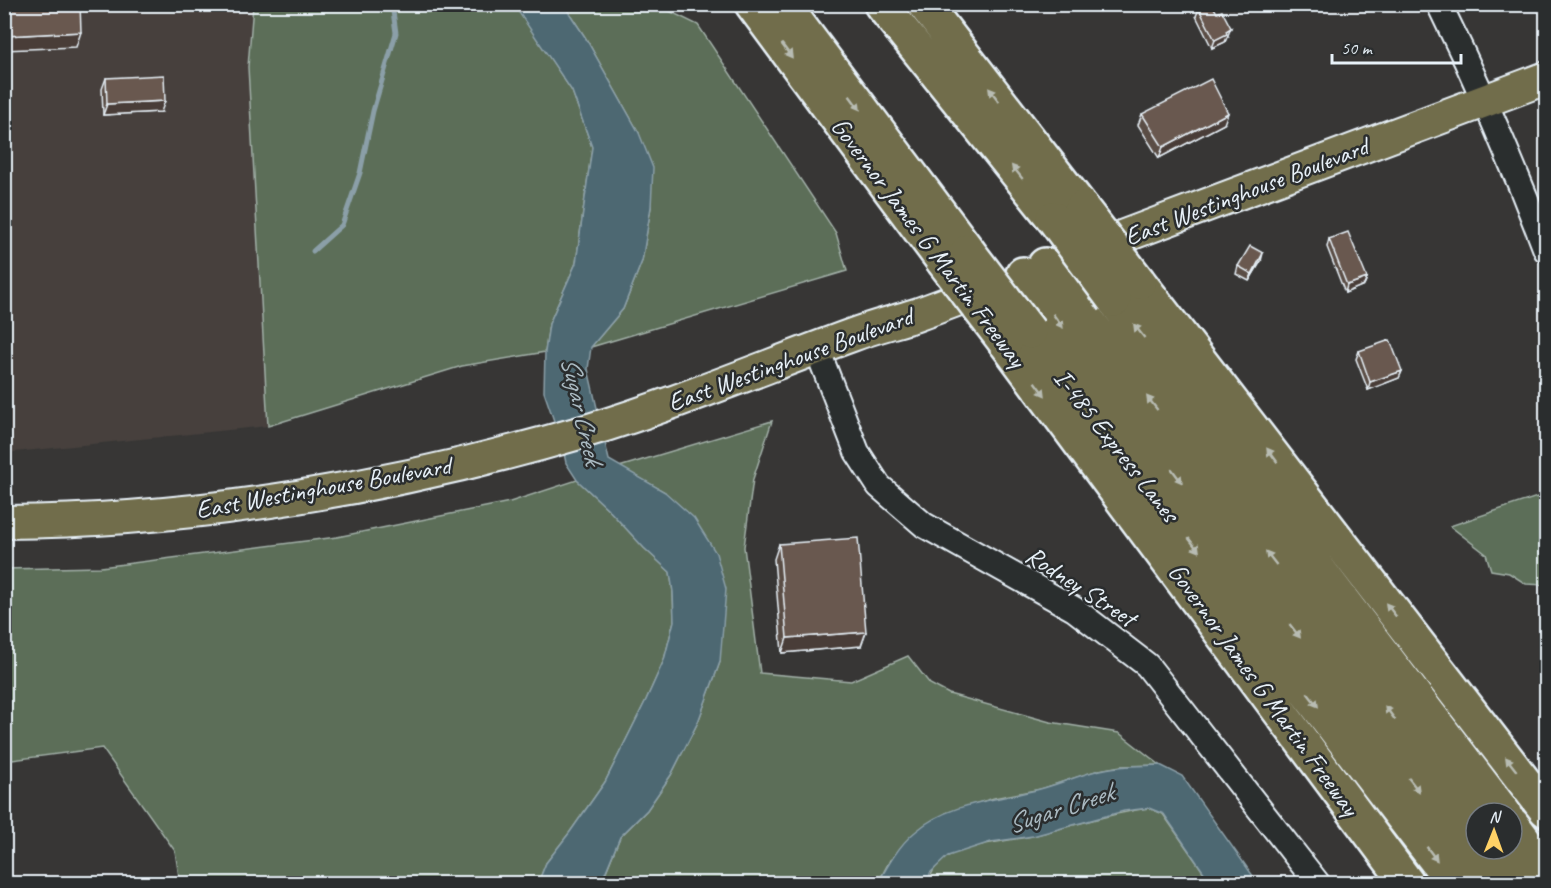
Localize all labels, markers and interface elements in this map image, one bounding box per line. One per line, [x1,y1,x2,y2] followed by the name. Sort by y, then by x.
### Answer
[1332,27,1461,65] scale bar
[1341,37,1374,59] text: 50 m
[780,44,792,59] one-way arrow
[988,87,1001,103] one-way arrow
[849,94,861,110] one-way arrow
[824,111,1035,375] street label: Governor James G Martin Freeway
[1120,128,1376,253] street label: East Westinghouse Boulevard
[1010,164,1023,180] one-way arrow
[663,299,921,419] street label: East Westinghouse Boulevard
[1051,314,1063,329] one-way arrow
[1133,324,1145,339] one-way arrow
[553,353,612,472] water label: Sugar Creek
[1047,362,1188,530] street label: I-485 Express Lanes
[1034,381,1047,397] one-way arrow
[1146,396,1158,412] one-way arrow
[1266,447,1279,463] one-way arrow
[193,448,457,526] street label: East Westinghouse Boulevard
[1170,468,1182,483] one-way arrow
[1188,537,1201,553] one-way arrow
[1019,539,1145,636] street label: Rodney Street
[1266,550,1278,565] one-way arrow
[1161,556,1368,824] street label: Governor James G Martin Freeway
[1386,602,1398,617] one-way arrow
[1288,623,1301,639] one-way arrow
[1307,692,1319,707] one-way arrow
[1384,705,1396,720] one-way arrow
[1505,756,1517,771] one-way arrow
[1003,773,1122,841] water label: Sugar Creek
[1407,778,1419,793] one-way arrow
[1464,801,1524,861] north arrow
[1489,807,1502,827] text: N
[1426,846,1438,862] one-way arrow

